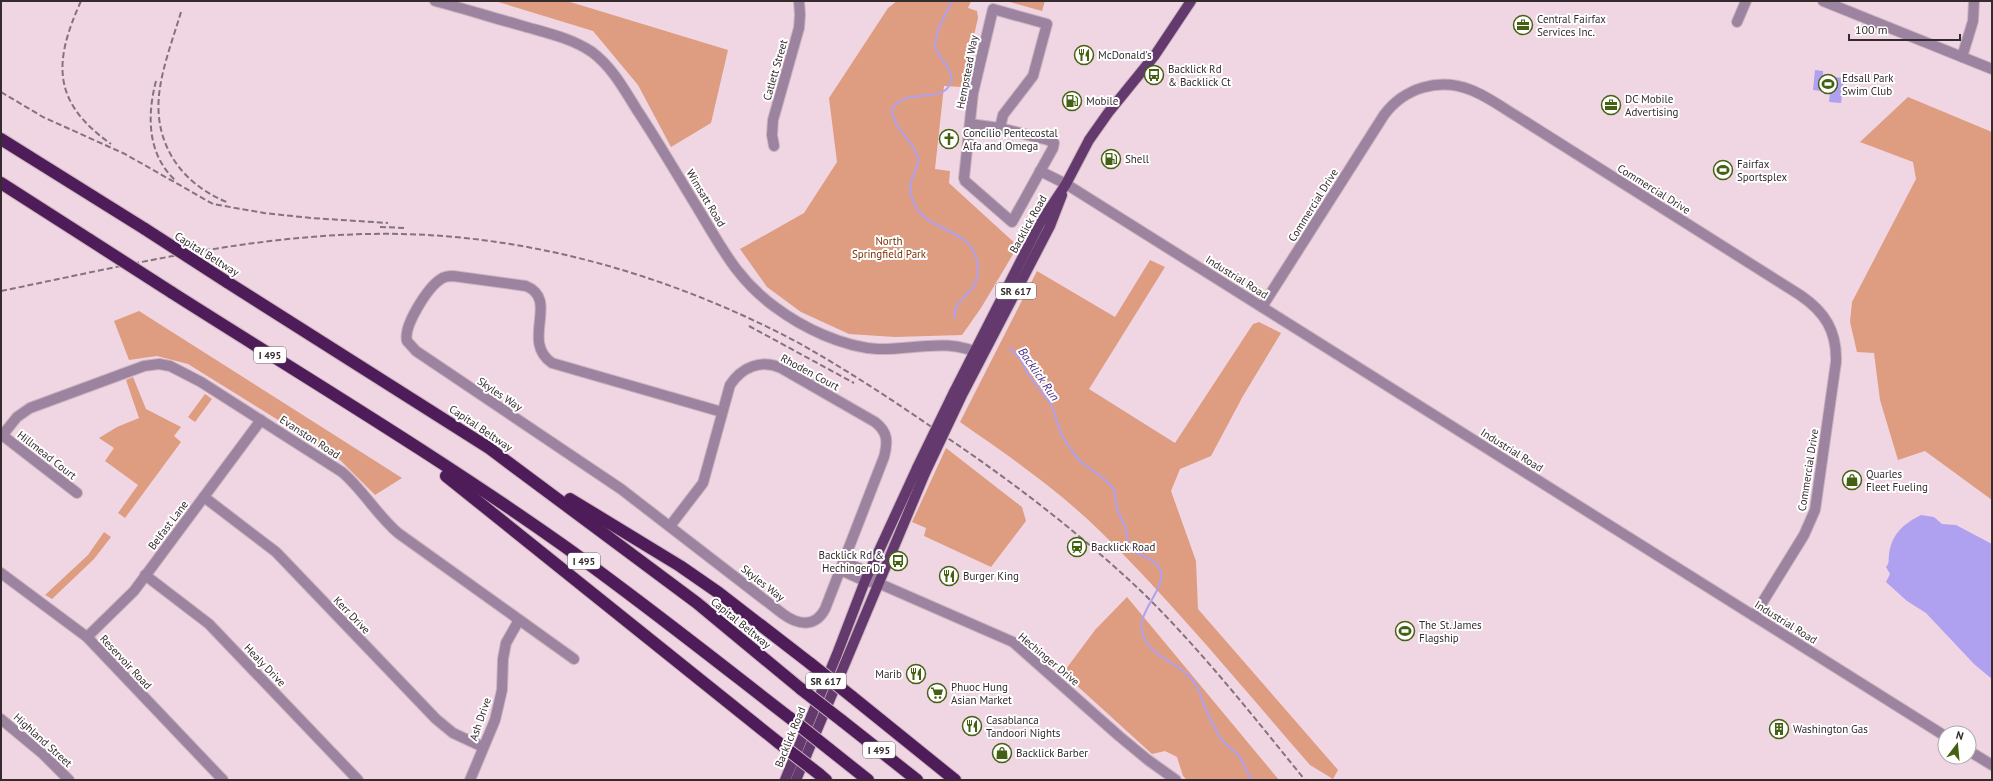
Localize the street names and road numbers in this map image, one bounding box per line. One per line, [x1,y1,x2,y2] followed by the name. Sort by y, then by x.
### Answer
[953,33,981,110] street label: Hempstead Way
[760,38,790,102] street label: Catlett Street
[1615,161,1693,217] street label: Commercial Drive
[1285,166,1341,244] street label: Commercial Drive
[683,167,729,229] street label: Wimsatt Road
[1006,192,1050,256] street label: Backlick Road
[172,229,243,280] street label: Capital Beltway
[1203,252,1271,302] street label: Industrial Road
[996,283,1036,299] road number: SR 617
[254,347,286,363] road number: I 495
[778,351,842,393] street label: Rhoden Court
[475,374,526,415] street label: Skyles Way
[447,402,516,455] street label: Capital Beltway
[277,412,343,462] street label: Evanston Road
[1478,425,1546,475] street label: Industrial Road
[1795,427,1821,512] street label: Commercial Drive
[15,428,80,483] street label: Hillmead Court
[145,497,191,552] street label: Belfast Lane
[568,553,600,569] road number: I 495
[738,562,788,605] street label: Skyles Way
[331,593,374,637] street label: Kerr Drive
[708,594,775,652] street label: Capital Beltway
[1752,597,1820,647] street label: Industrial Road
[1016,629,1083,689] street label: Hechinger Drive
[97,632,155,692] street label: Reservoir Road
[241,641,289,690] street label: Healy Drive
[806,673,846,689] road number: SR 617
[466,695,494,742] street label: Ash Drive
[771,704,809,769] street label: Backlick Road
[11,710,75,770] street label: Highland Street
[863,742,895,758] road number: I 495

